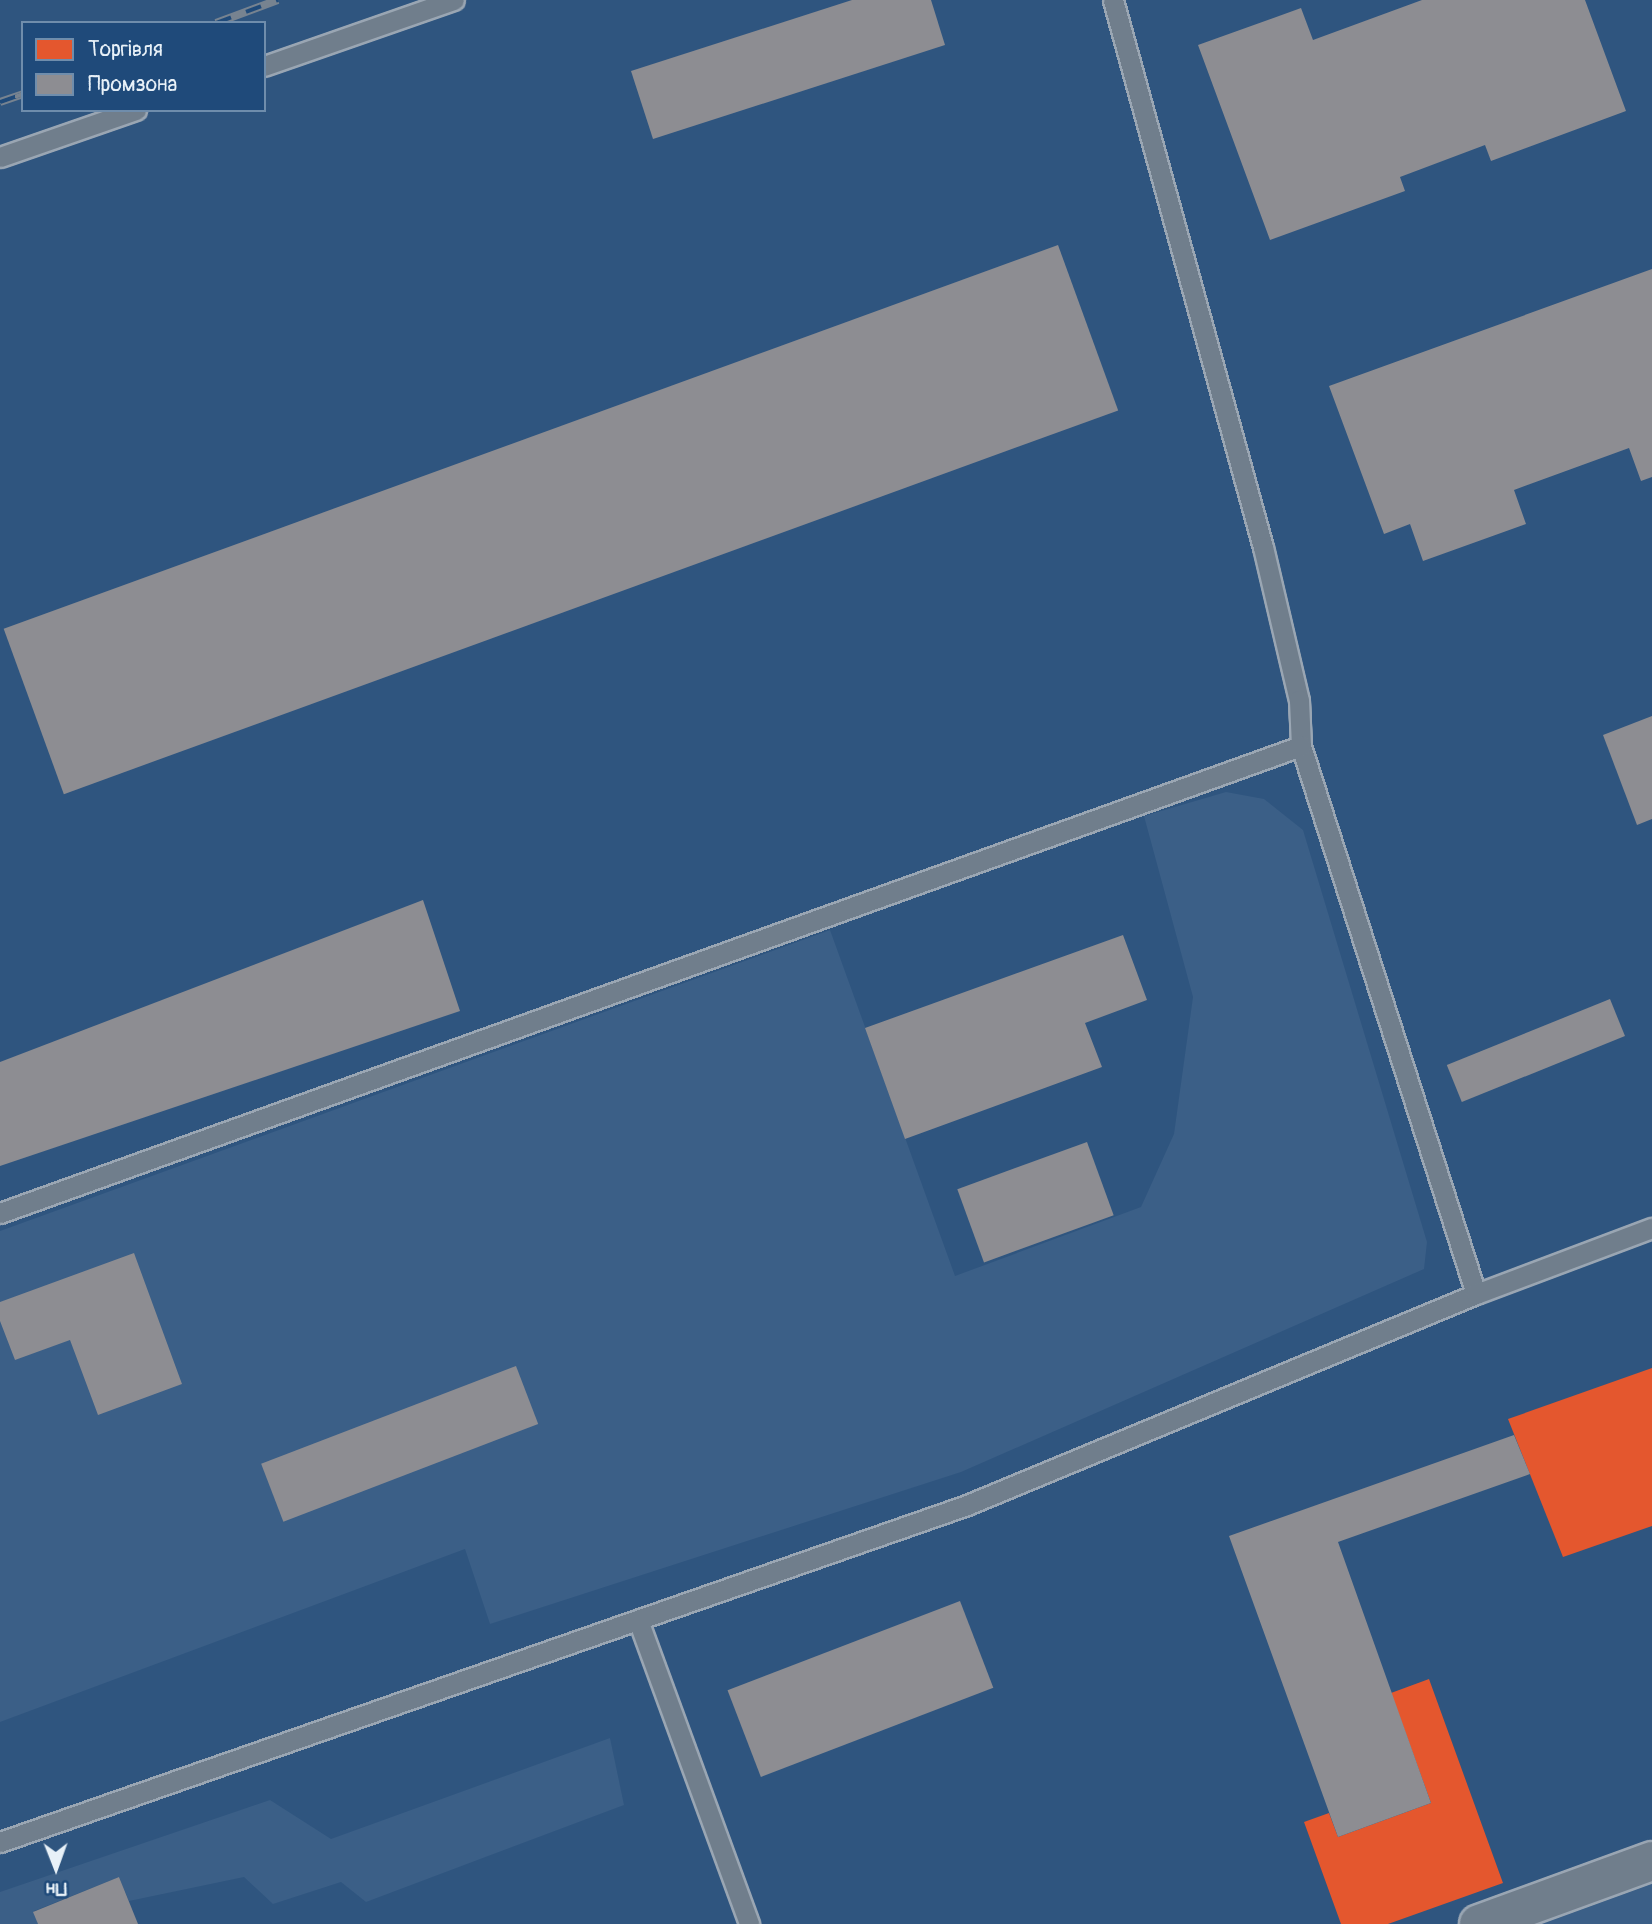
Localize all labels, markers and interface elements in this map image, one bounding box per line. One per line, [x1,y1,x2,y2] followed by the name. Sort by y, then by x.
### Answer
[21,21,266,112] legend
[88,36,163,63] text: Торгівля
[88,71,177,98] text: Промзона
[21,1833,91,1903] north arrow
[46,1877,67,1901] text: Пн

